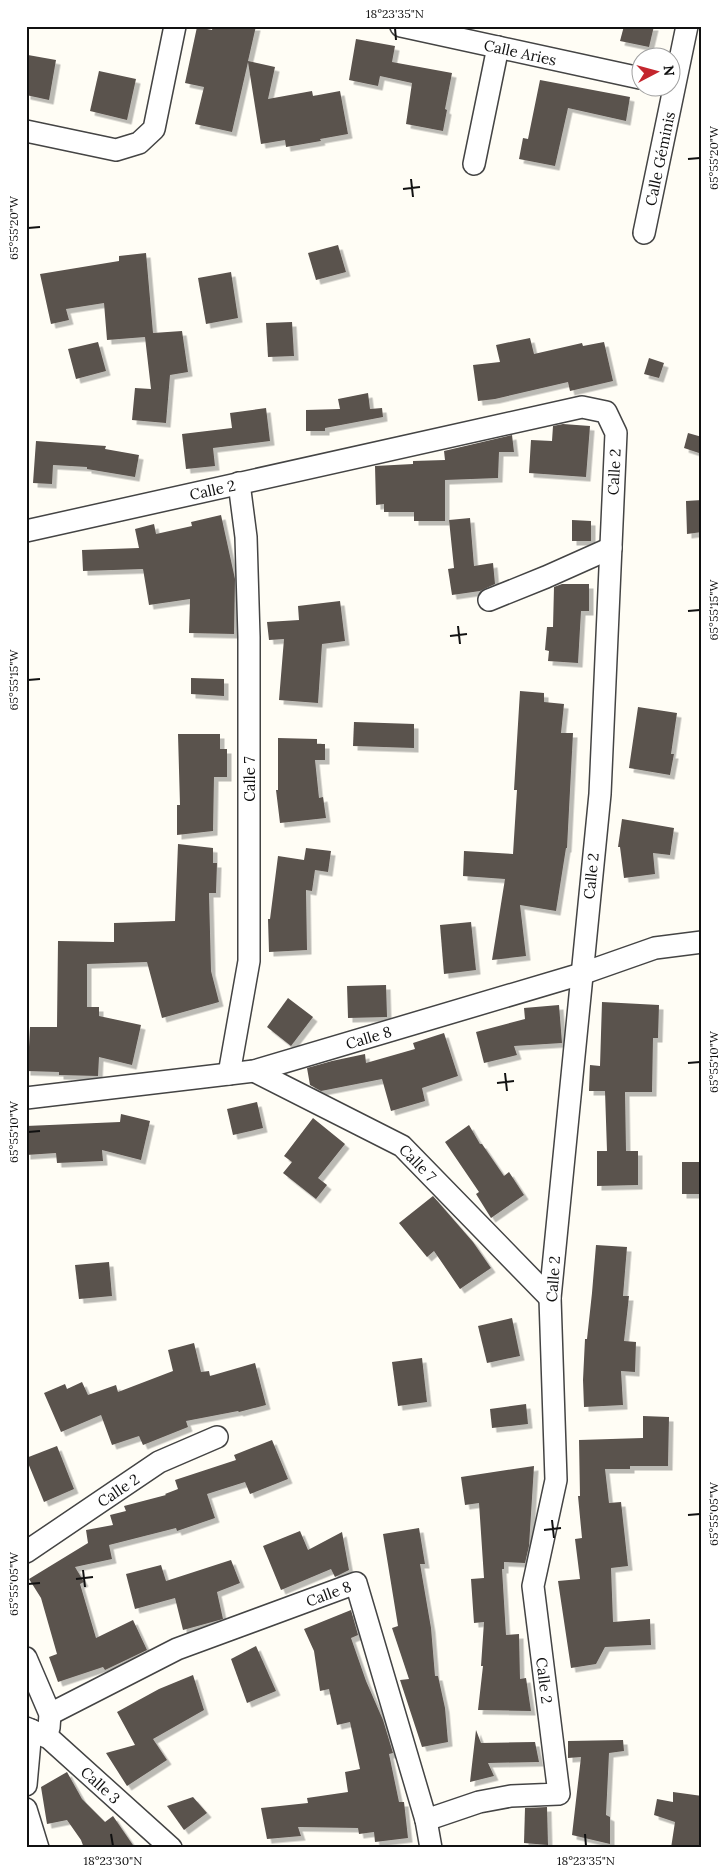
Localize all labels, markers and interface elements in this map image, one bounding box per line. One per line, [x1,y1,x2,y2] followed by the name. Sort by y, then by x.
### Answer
[366,6,424,21] text: 18°23'35"N
[482,35,558,69] street label: Calle Aries
[630,48,680,98] north arrow
[659,64,678,77] text: N
[640,110,679,208] street label: Calle Géminis
[706,125,721,190] text: 65°55'20"W
[6,195,21,260] text: 65°55'20"W
[603,448,625,496] street label: Calle 2
[188,475,237,504] street label: Calle 2
[706,578,721,640] text: 65°55'15"W
[6,648,21,710] text: 65°55'15"W
[240,756,259,802] street label: Calle 7
[579,852,603,900] street label: Calle 2
[343,1021,394,1053] street label: Calle 8
[706,1030,721,1093] text: 65°55'10"W
[6,1100,21,1163] text: 65°55'10"W
[395,1140,441,1186] street label: Calle 7
[542,1255,564,1303] street label: Calle 2
[93,1469,143,1511] street label: Calle 2
[706,1481,721,1546] text: 65°55'05"W
[6,1551,21,1616] text: 65°55'05"W
[303,1576,354,1610] street label: Calle 8
[532,1656,557,1705] street label: Calle 2
[77,1762,125,1808] street label: Calle 3
[84,1853,142,1868] text: 18°23'30"N
[557,1853,615,1868] text: 18°23'35"N

